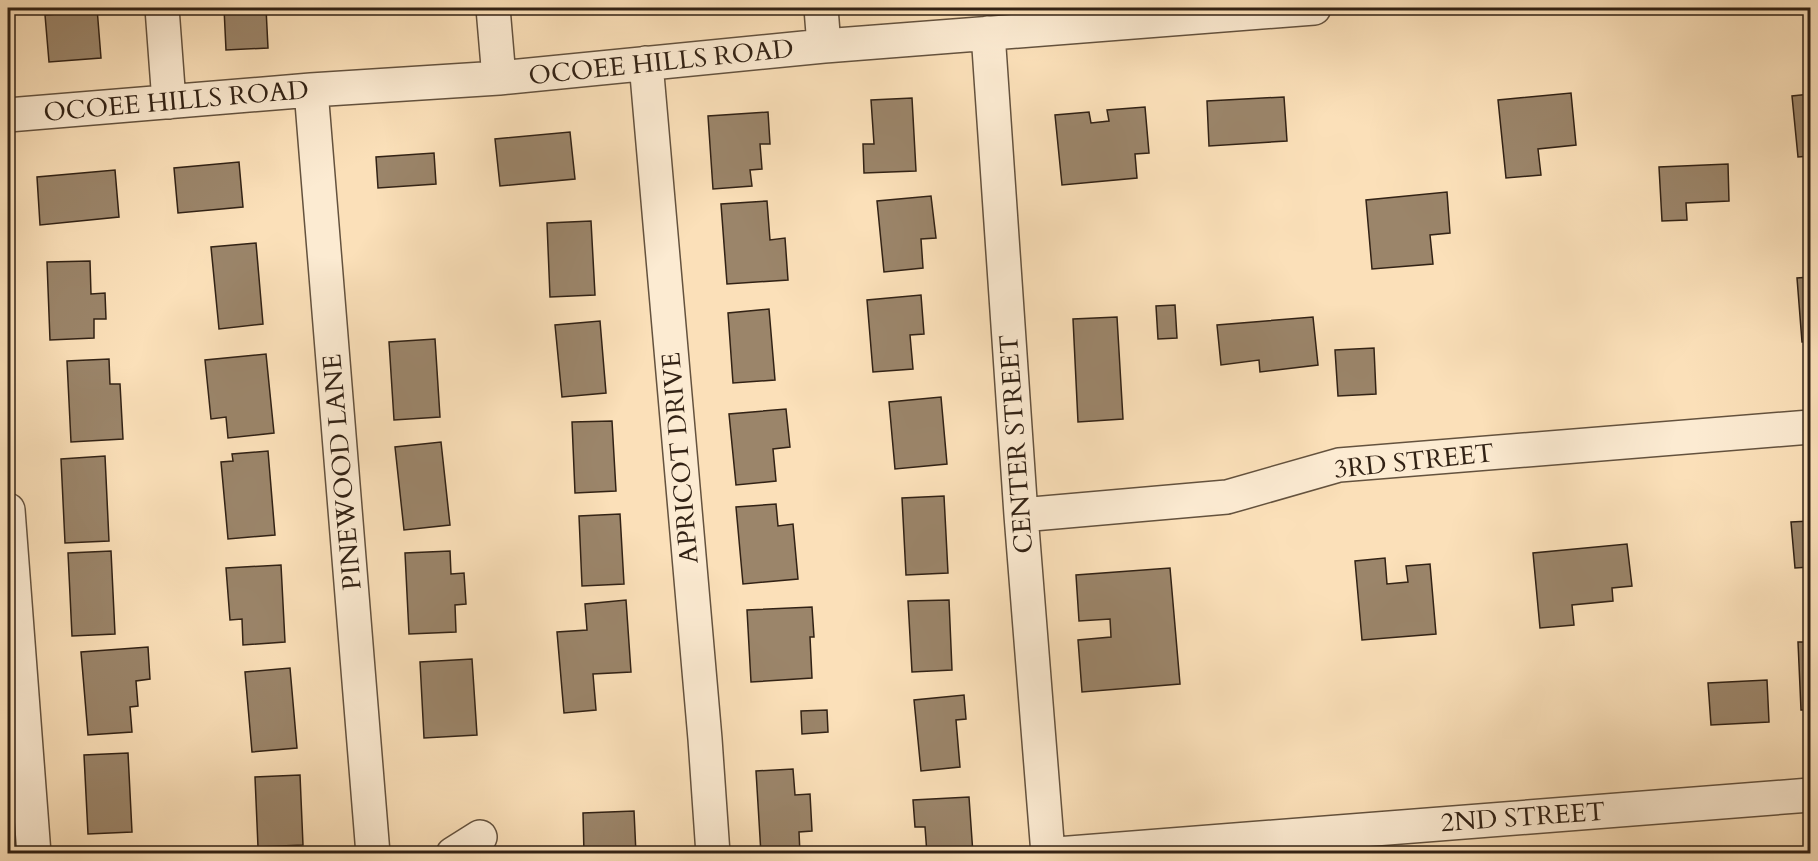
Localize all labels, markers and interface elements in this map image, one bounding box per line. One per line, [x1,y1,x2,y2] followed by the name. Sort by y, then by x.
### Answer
[527,31,795,93] street label: OCOEE HILLS ROAD
[42,72,310,130] street label: OCOEE HILLS ROAD
[991,333,1041,555] street label: CENTER STREET
[653,351,707,565] street label: APRICOT DRIVE
[314,353,370,591] street label: PINEWOOD LANE
[1332,435,1496,487] street label: 3RD STREET
[1440,794,1606,840] street label: 2ND STREET

